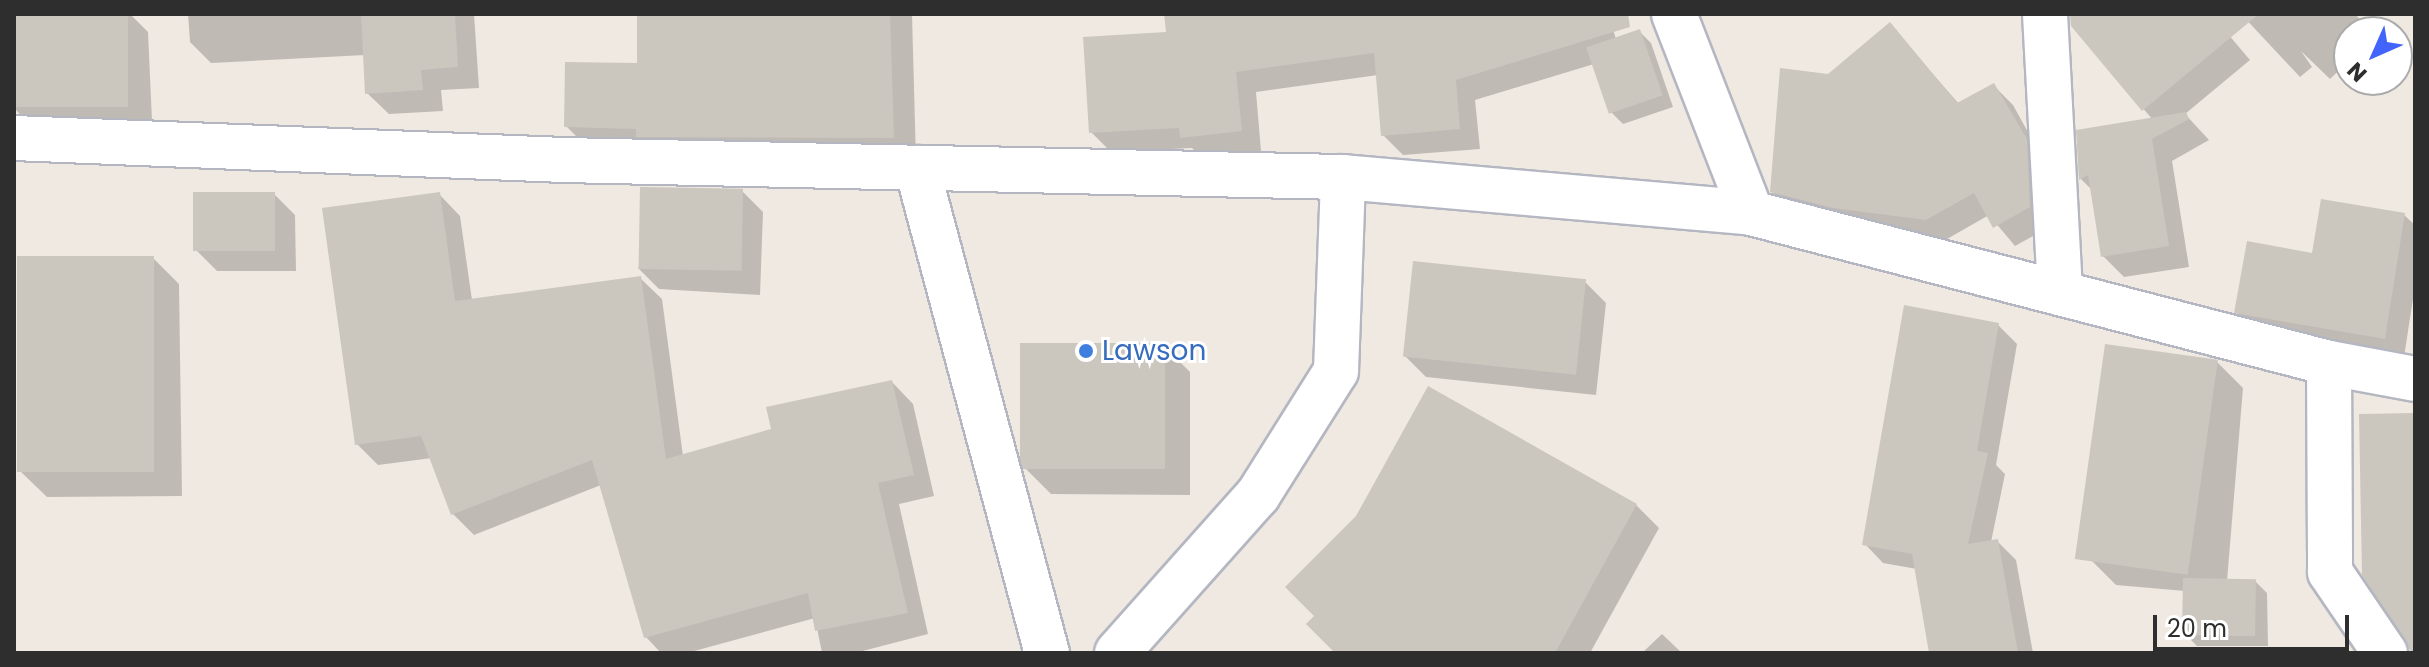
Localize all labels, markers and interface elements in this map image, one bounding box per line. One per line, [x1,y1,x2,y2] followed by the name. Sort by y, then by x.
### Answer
[2333,16,2413,96] north arrow
[2340,55,2374,89] text: N
[1102,334,1206,368] place label: Lawson
[1077,342,1095,360] marker: Lawson
[2157,599,2353,649] scale bar
[2167,612,2227,645] text: 20 m

